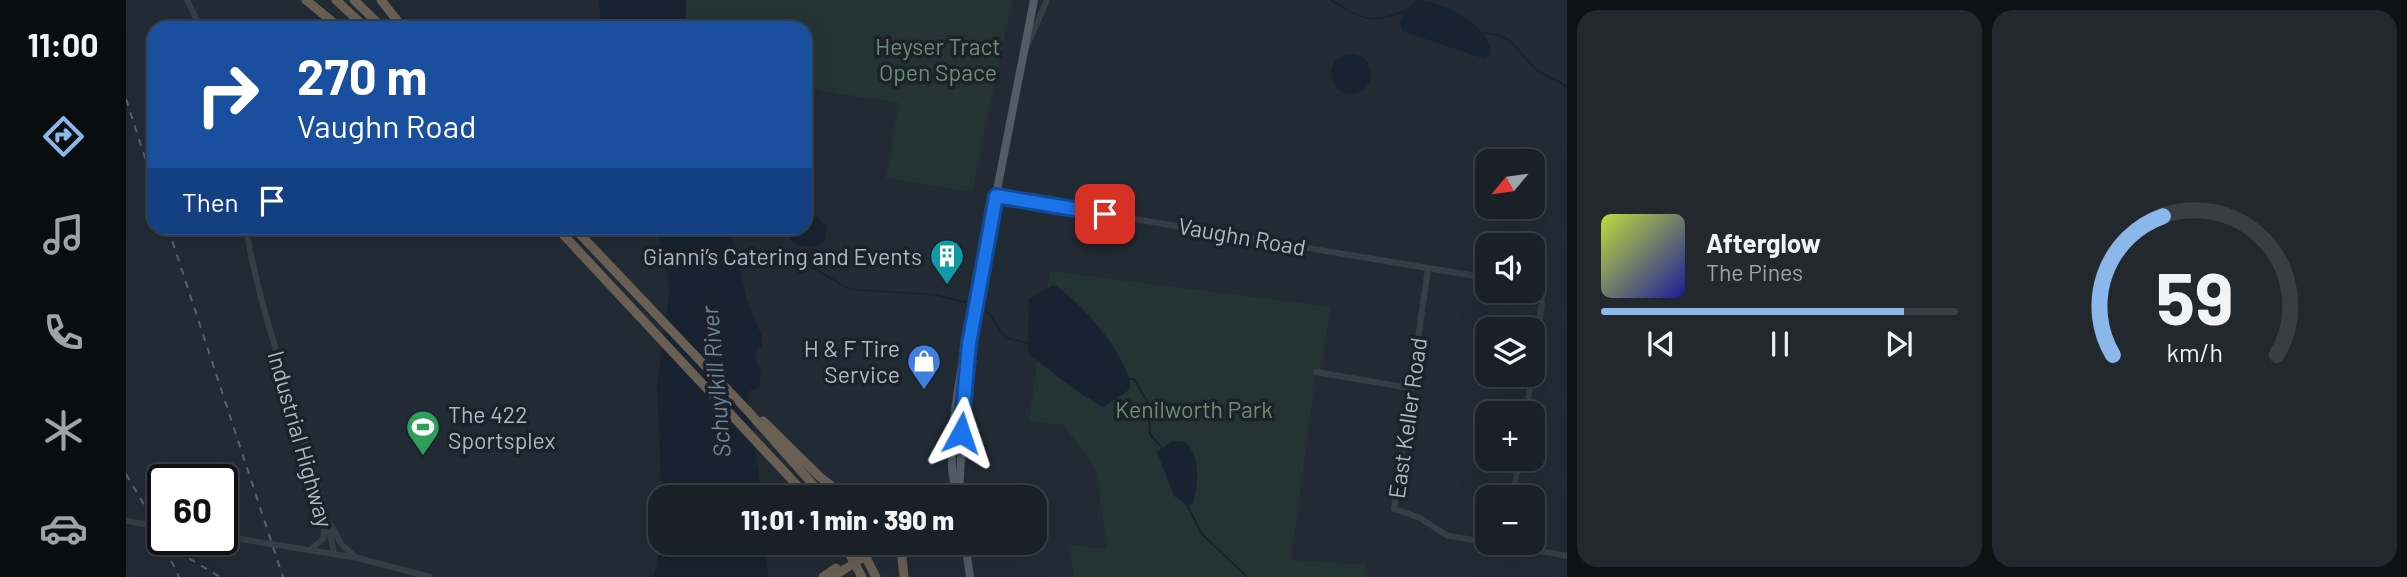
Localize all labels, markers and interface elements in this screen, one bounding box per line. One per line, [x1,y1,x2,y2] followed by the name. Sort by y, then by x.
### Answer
[27,25,99,63] text: 11:00
[875,32,1001,86] park label: Heyser Tract Open Space
[297,46,427,105] text: 270 m
[182,49,273,140] icon: right
[297,106,477,144] text: Vaughn Road
[39,112,88,161] icon: directions
[1475,149,1545,219] north arrow
[1475,149,1545,555] map controls
[253,182,291,220] icon: arrive
[1075,184,1135,244] pin
[182,186,239,217] text: Then
[1086,195,1124,233] icon: arrive
[39,210,88,259] icon: music
[1176,211,1308,261] street label: Vaughn Road
[1706,227,1821,258] text: Afterglow
[1475,233,1545,303] button: sound
[928,237,966,286] building icon: Gianni’s Catering and Events
[643,242,922,270] place label: Gianni’s Catering and Events
[2156,252,2233,340] text: 59
[1706,258,1803,286] text: The Pines
[694,304,736,459] water label: Schuylkill River
[39,308,88,357] icon: phone
[1475,317,1545,387] button: layers
[1642,325,1680,363] icon: previous
[1761,325,1799,363] icon: pause
[1880,325,1918,363] icon: next
[804,334,900,388] place label: H & F Tire Service
[1382,336,1432,500] street label: East Keller Road
[2166,336,2223,366] text: km/h
[905,342,943,391] shop icon: H & F Tire Service
[262,348,340,531] street label: Industrial Highway
[1115,395,1273,423] park label: Kenilworth Park
[924,396,998,470] position arrow
[448,400,556,454] place label: The 422 Sportsplex
[1475,401,1545,471] button: +
[39,406,88,455] icon: climate
[404,408,442,457] sports icon: The 422 Sportsplex
[147,464,238,555] speed limit sign: 60
[1475,485,1545,555] button: −
[39,504,88,553] icon: car
[741,504,954,535] text: 11:01 · 1 min · 390 m

